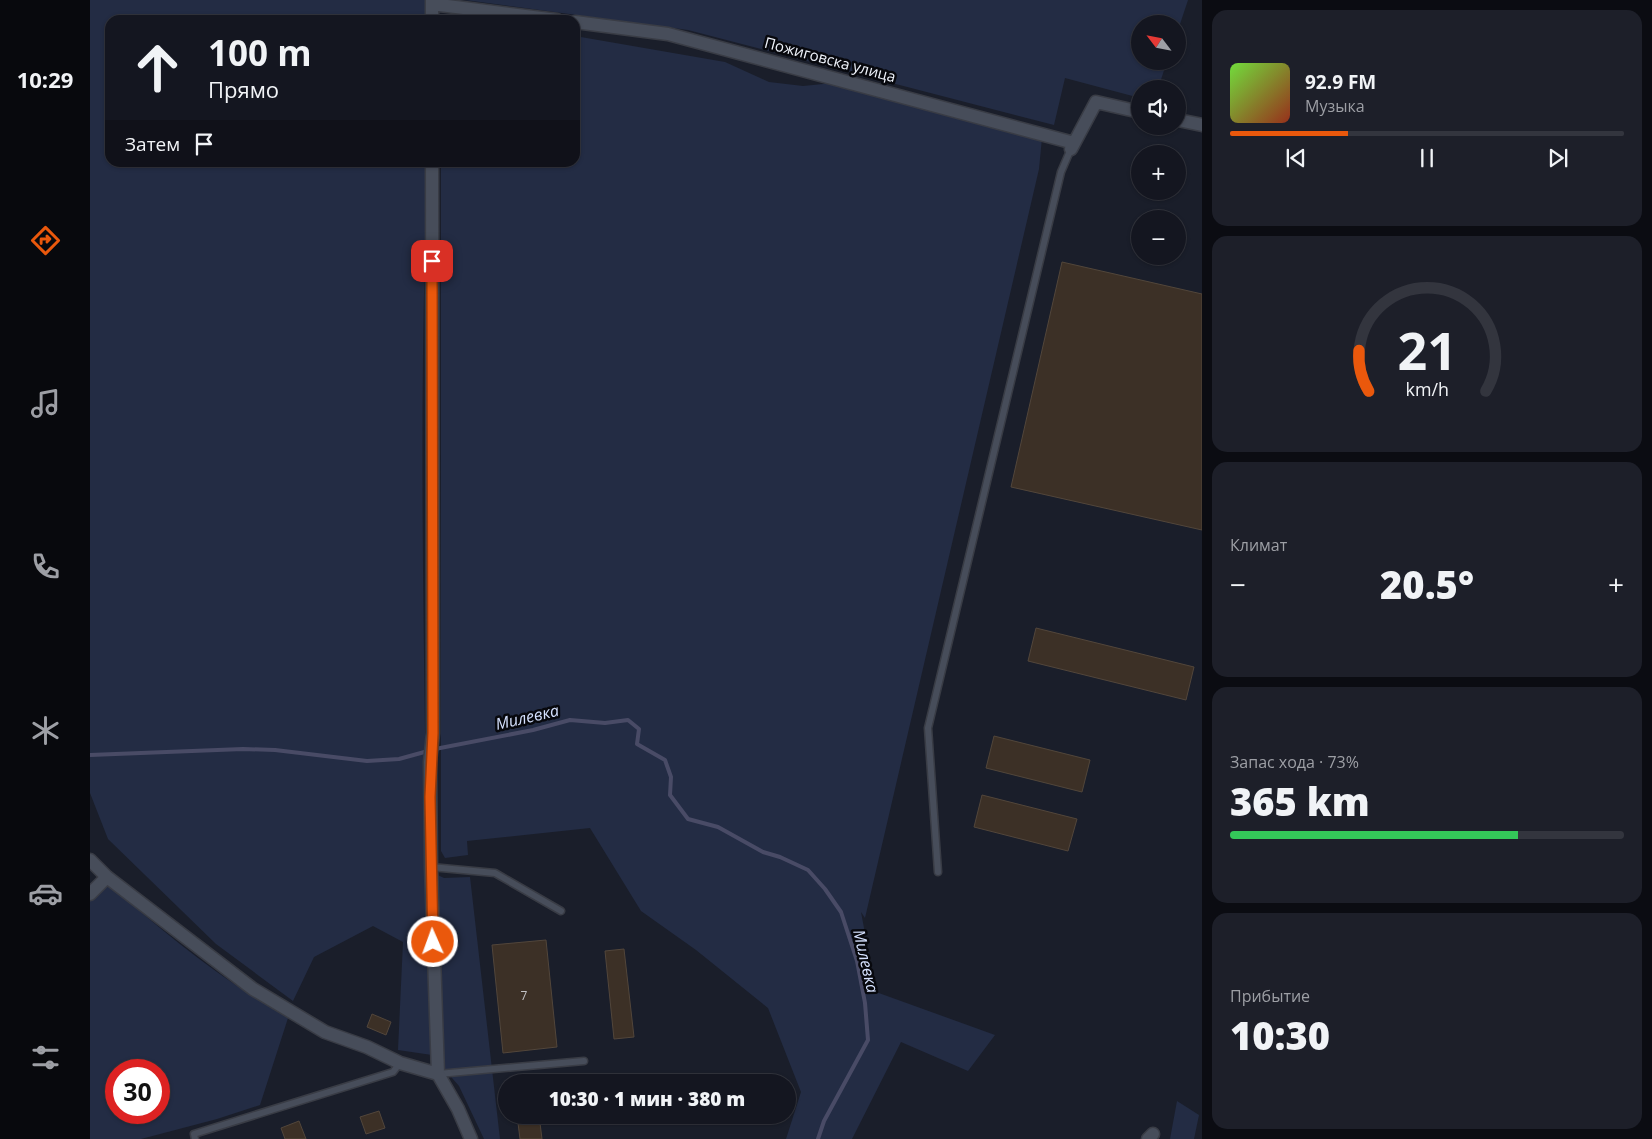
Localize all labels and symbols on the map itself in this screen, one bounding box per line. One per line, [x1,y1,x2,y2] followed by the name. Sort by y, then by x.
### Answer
[1131,15,1186,70] north arrow
[762,32,898,86] street label: Пожиговска улица
[411,240,453,282] pin
[493,699,561,735] water label: Милевка
[406,915,458,967] position arrow
[848,927,884,995] water label: Милевка
[521,987,528,1004] house number: 7
[105,1059,170,1124] speed limit sign: 30

